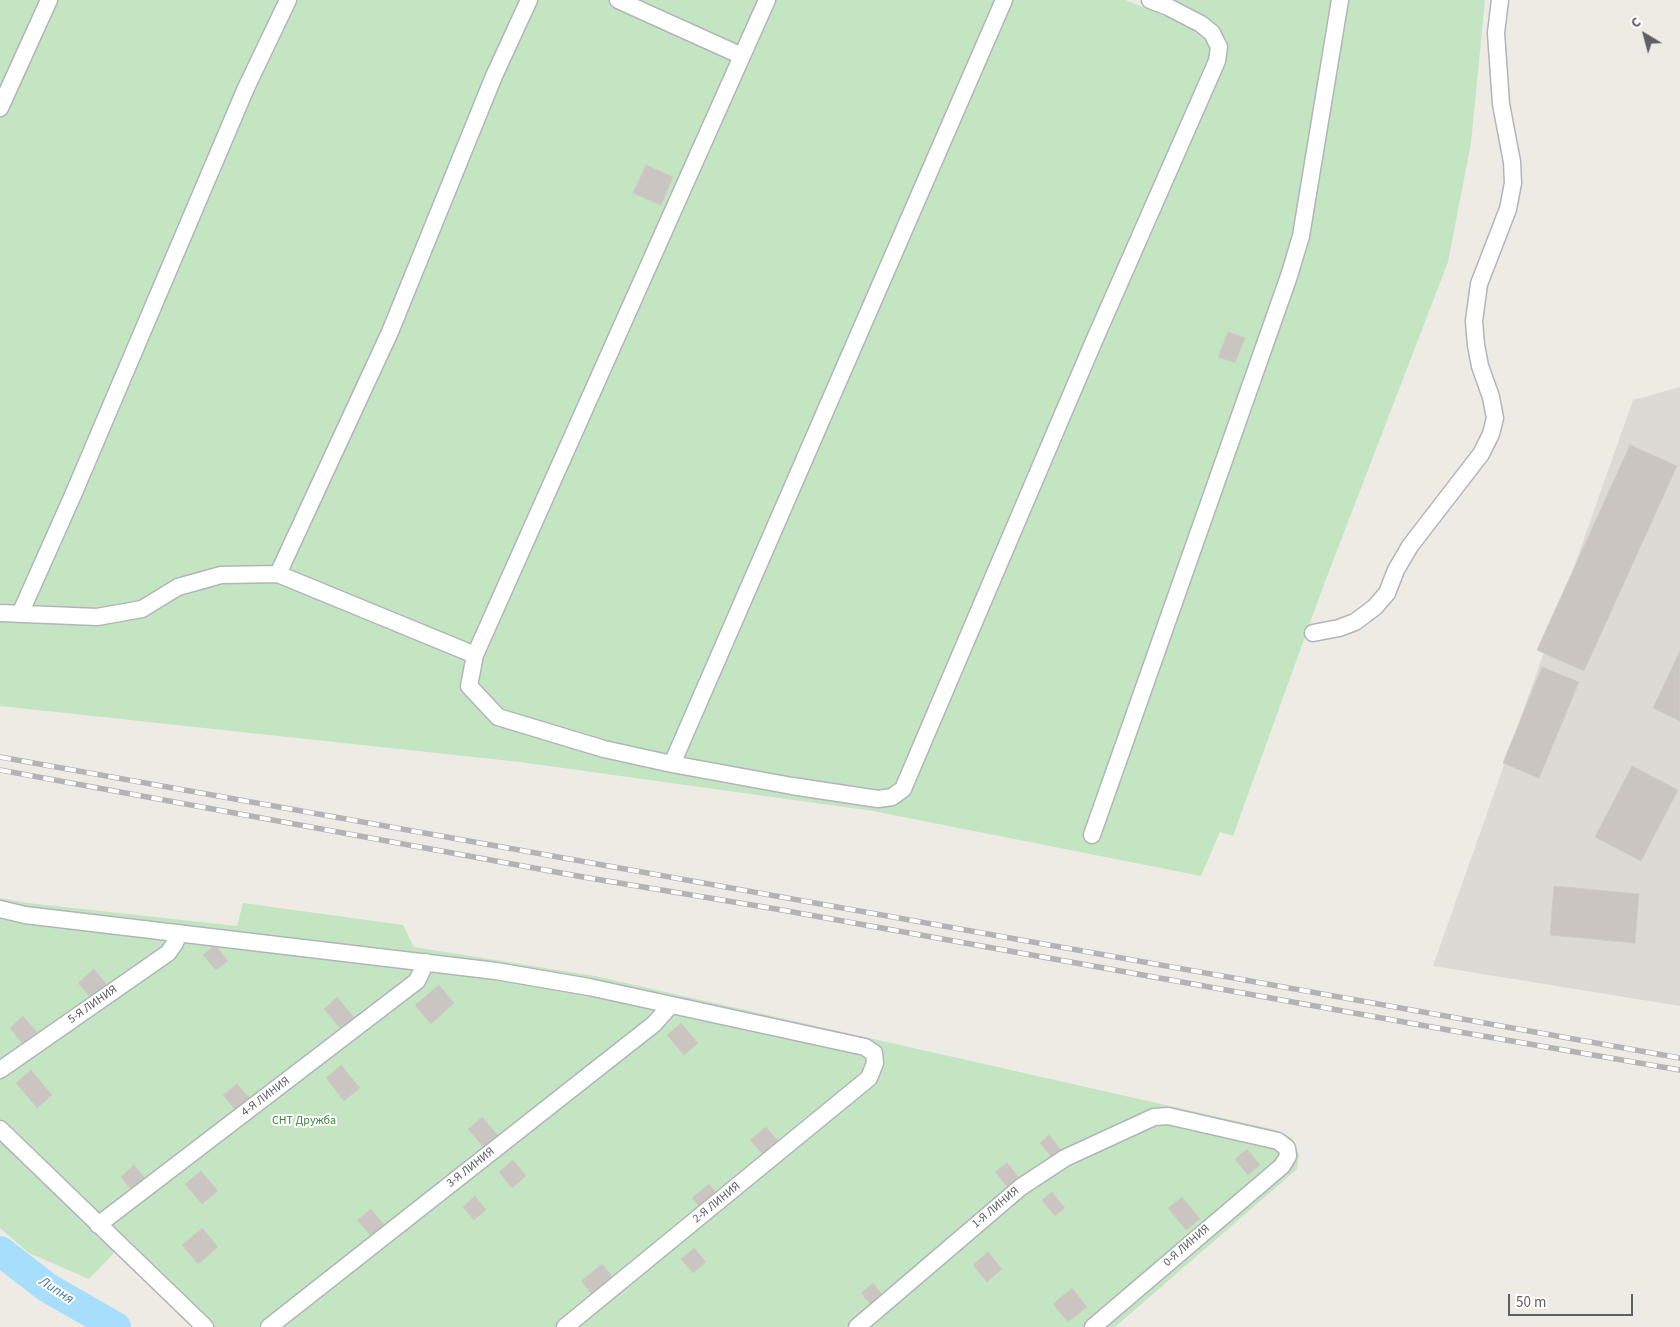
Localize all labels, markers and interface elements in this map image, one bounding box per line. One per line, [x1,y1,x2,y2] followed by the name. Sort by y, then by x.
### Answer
[1620,10,1670,60] north arrow
[1627,13,1645,33] text: С
[66,983,120,1027] street label: 5-Я ЛИНИЯ
[239,1074,293,1120] street label: 4-Я ЛИНИЯ
[272,1114,336,1128] park label: СНТ Дружба
[444,1145,498,1191] street label: 3-Я ЛИНИЯ
[690,1179,744,1227] street label: 2-Я ЛИНИЯ
[970,1184,1022,1232] street label: 1-Я ЛИНИЯ
[1161,1222,1213,1270] street label: 0-Я ЛИНИЯ
[36,1274,76,1308] water label: Липня
[1510,1284,1635,1316] scale bar
[1516,1292,1546,1313] text: 50 m

